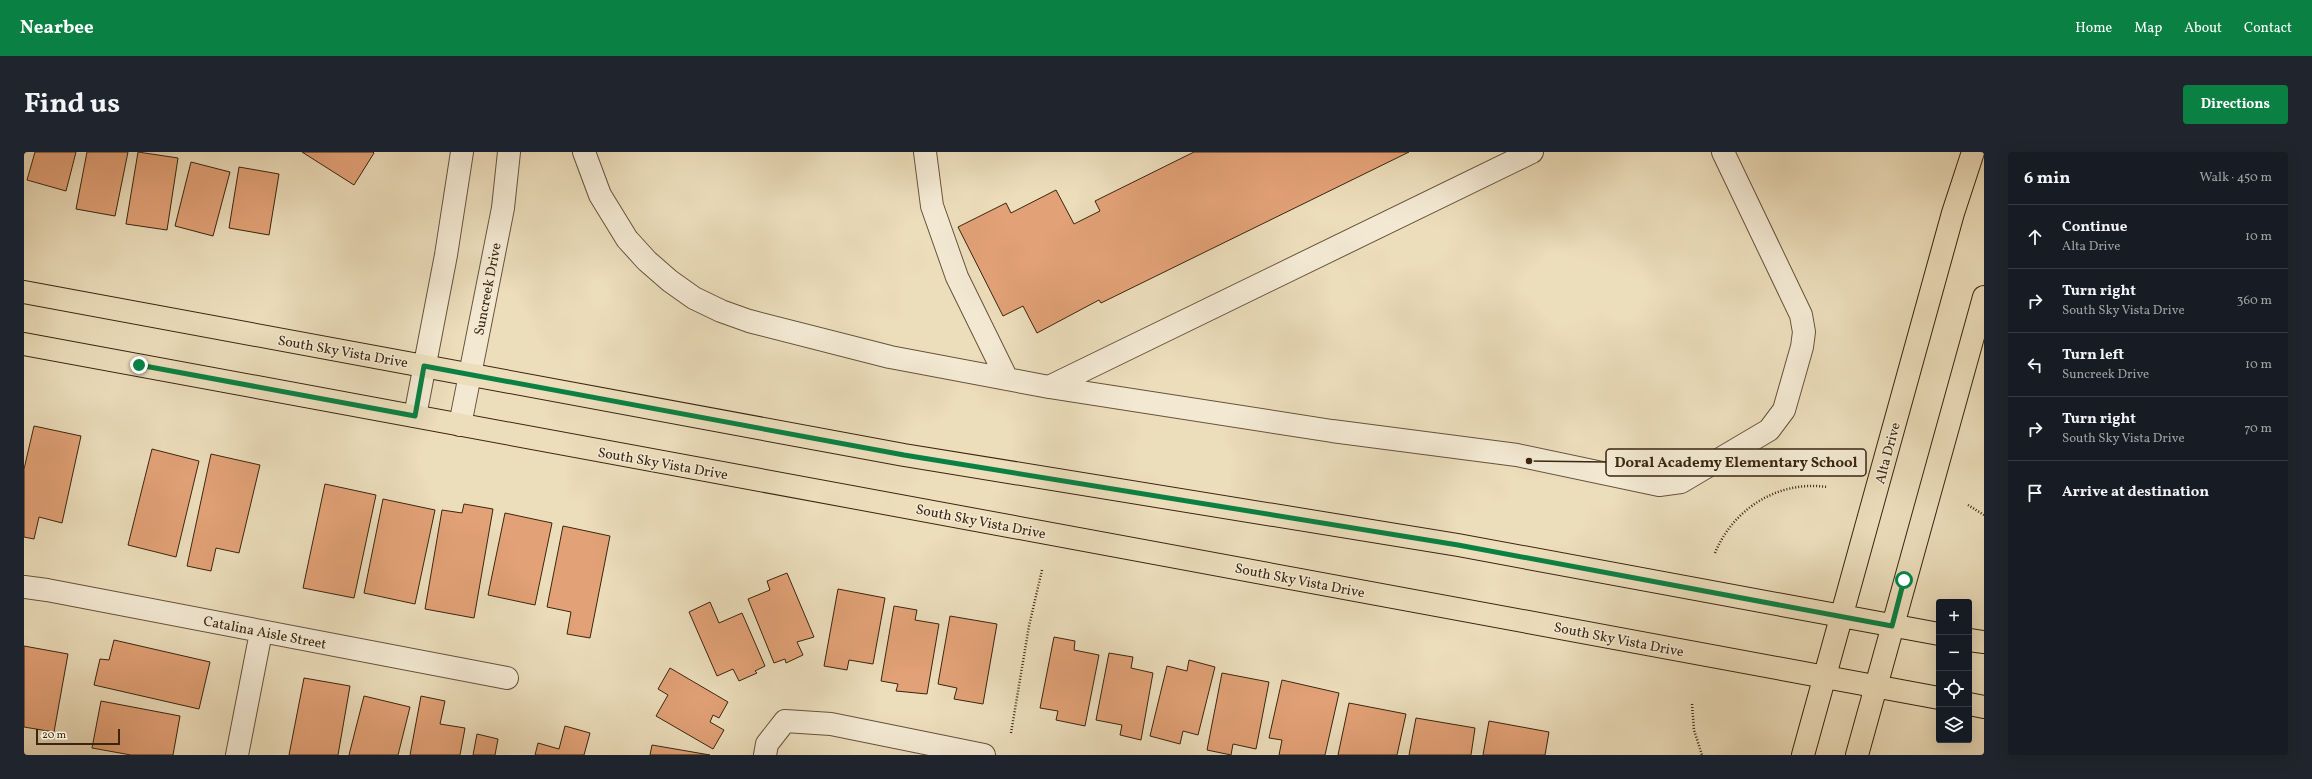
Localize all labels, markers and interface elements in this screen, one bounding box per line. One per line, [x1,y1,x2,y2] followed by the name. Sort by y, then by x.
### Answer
[20,15,94,41] text: Nearbee
[2075,19,2112,38] text: Home
[2134,19,2162,38] text: Map
[2184,19,2222,38] text: About
[2244,19,2292,38] text: Contact
[24,85,120,124] text: Find us
[2183,85,2288,124] button: Directions
[2024,167,2070,190] text: 6 min
[2199,169,2272,187] text: Walk · 450 m
[2062,217,2127,238] text: Continue
[2024,226,2046,248] icon: ahead
[2245,228,2272,246] text: 10 m
[2062,238,2120,256] text: Alta Drive
[470,241,507,337] street label: Suncreek Drive
[2062,281,2136,302] text: Turn right
[2024,290,2046,312] icon: right
[2237,292,2272,310] text: 360 m
[2062,302,2185,320] text: South Sky Vista Drive
[276,332,410,373] street label: South Sky Vista Drive
[2062,345,2124,366] text: Turn left
[2024,354,2046,376] icon: left
[130,356,148,374] route end
[2245,356,2272,374] text: 10 m
[2062,366,2149,384] text: Suncreek Drive
[2062,409,2136,430] text: Turn right
[2024,418,2046,440] icon: right
[1871,420,1906,486] street label: Alta Drive
[2244,420,2272,438] text: 70 m
[2062,430,2185,448] text: South Sky Vista Drive
[596,444,730,485] street label: South Sky Vista Drive
[1606,449,1866,476] callout: Doral Academy Elementary School
[1614,453,1858,474] text: Doral Academy Elementary School
[2024,482,2046,504] icon: arrive
[2062,482,2209,503] text: Arrive at destination
[914,501,1048,544] street label: South Sky Vista Drive
[1233,560,1367,603] street label: South Sky Vista Drive
[1895,571,1913,589] route start
[1936,599,1972,743] map controls
[1936,599,1972,635] button: +
[202,612,328,655] street label: Catalina Aisle Street
[1552,619,1686,662] street label: South Sky Vista Drive
[1936,635,1972,671] button: −
[1936,671,1972,707] button: locate
[1936,707,1972,743] button: layers
[36,727,120,746] scale bar
[42,728,66,743] text: 20 m

